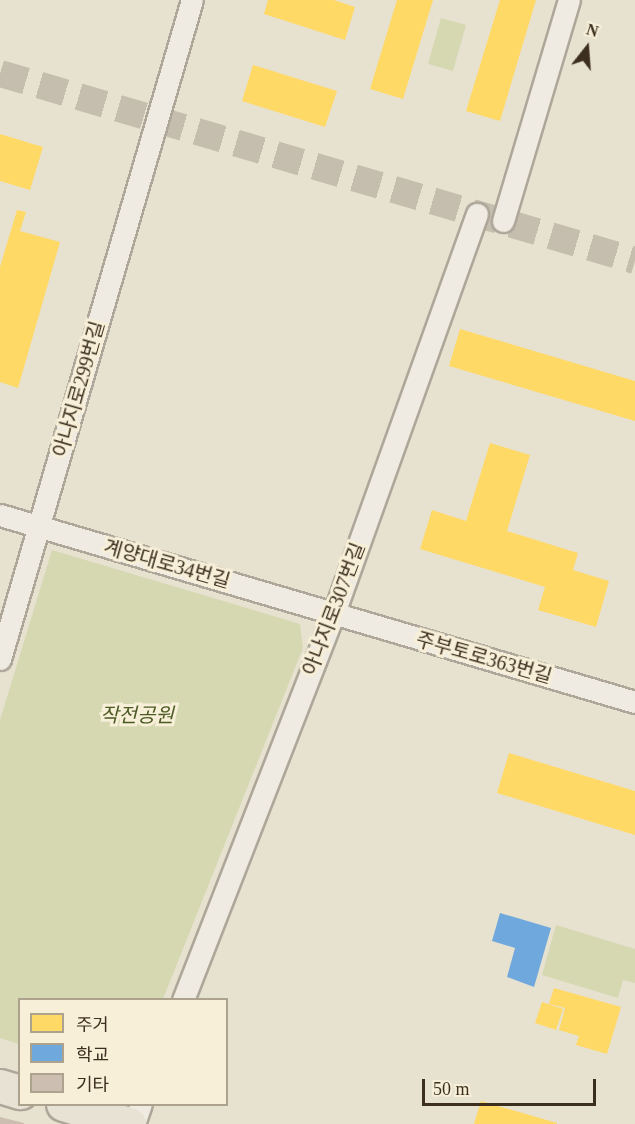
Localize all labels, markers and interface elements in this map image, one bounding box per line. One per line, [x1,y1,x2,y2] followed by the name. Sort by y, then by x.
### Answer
[557,18,617,78] north arrow
[584,20,600,40] text: N
[48,318,110,460] street label: 아나지로299번길
[101,534,233,594] street label: 계양대로34번길
[298,539,370,679] street label: 아나지로307번길
[413,627,555,689] street label: 주부토로363번길
[100,703,174,727] park label: 작전공원
[18,998,228,1106] legend
[76,1015,109,1035] text: 주거
[76,1045,109,1065] text: 학교
[425,1067,599,1105] scale bar
[76,1075,109,1095] text: 기타
[433,1079,470,1099] text: 50 m

